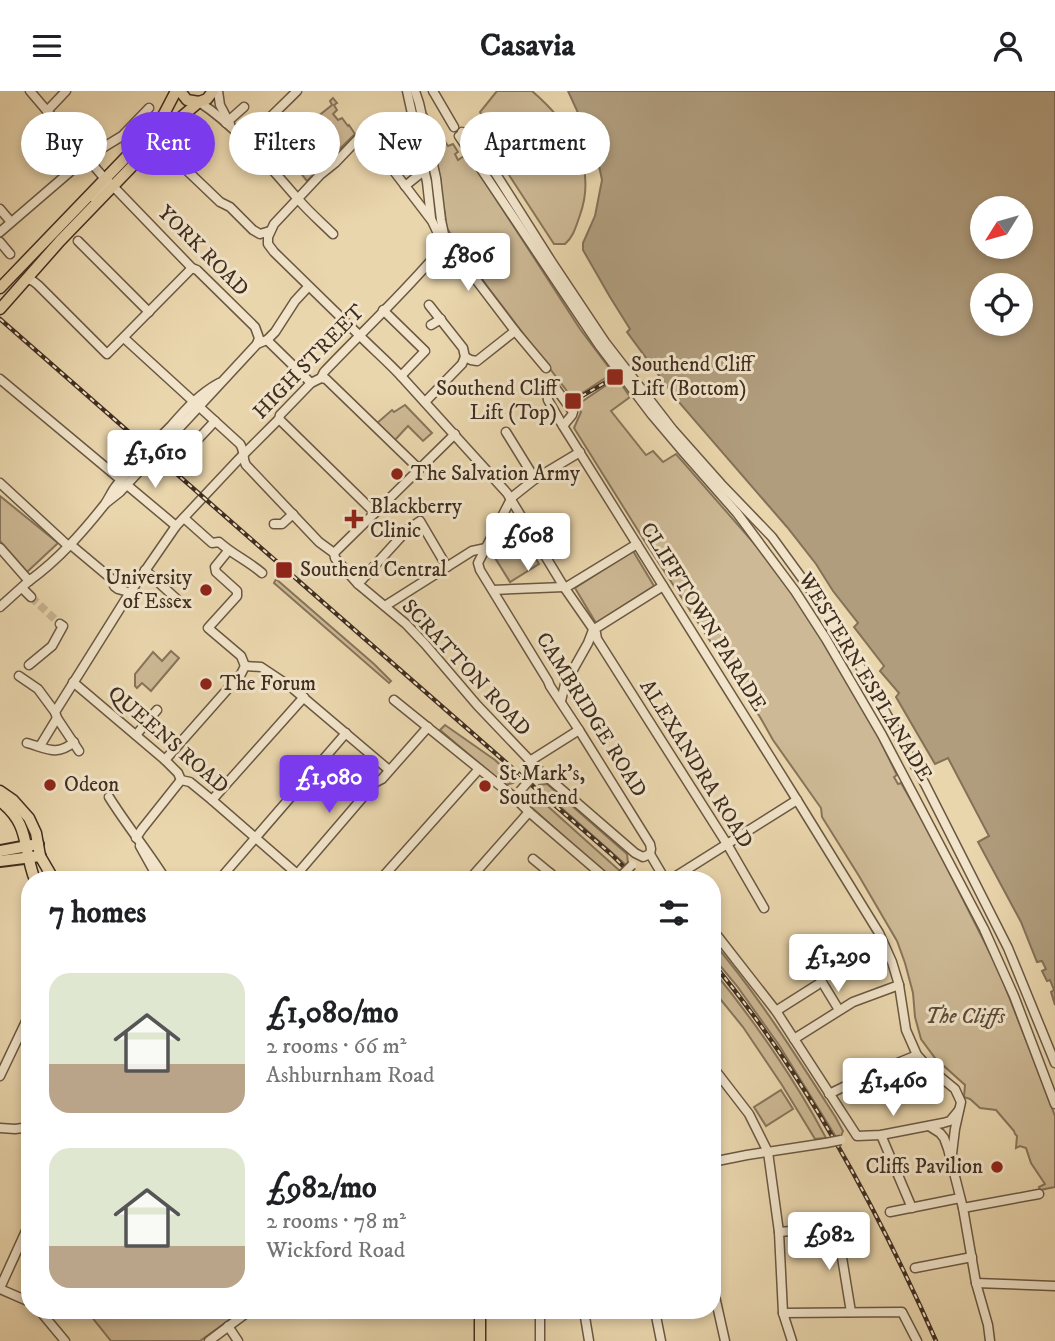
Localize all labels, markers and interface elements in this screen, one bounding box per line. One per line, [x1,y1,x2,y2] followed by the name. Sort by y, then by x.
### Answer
[480,26,575,66] text: Casavia
[28,27,66,65] icon: menu
[989,27,1027,65] icon: person
[21,112,107,175] chip: Buy
[121,112,215,175] chip: Rent
[229,112,340,175] chip: Filters
[354,112,446,175] chip: New
[460,112,610,175] chip: Apartment
[970,196,1032,259] north arrow
[970,196,1033,336] map controls
[152,200,254,302] street label: YORK ROAD
[427,233,509,293] pin: £806
[442,241,494,270] text: £806
[970,273,1033,336] button: locate
[248,299,370,425] street label: HIGH STREET
[631,352,755,402] place label: Southend Cliff Lift (Bottom)
[605,367,625,387] marker: Southend Cliff Lift (Bottom)
[436,376,560,426] place label: Southend Cliff Lift (Top)
[563,391,583,411] marker: Southend Cliff Lift (Top)
[98,431,212,490] pin: £1,610
[123,438,187,467] text: £1,610
[411,461,581,487] place label: The Salvation Army
[389,466,405,482] marker: The Salvation Army
[370,494,463,544] place label: Blackberry Clinic
[344,509,364,529] marker: Blackberry Clinic
[487,513,569,573] pin: £608
[634,518,772,716] street label: CLIFFTOWN PARADE
[502,521,554,550] text: £608
[300,557,448,583] place label: Southend Central
[274,560,294,580] marker: Southend Central
[105,565,193,615] place label: University of Essex
[792,567,938,786] street label: WESTERN ESPLANADE
[198,582,214,598] marker: University of Essex
[396,594,536,742] street label: SCRATTON ROAD
[530,628,652,802] street label: CAMBRIDGE ROAD
[220,671,316,697] place label: The Forum
[634,675,758,853] street label: ALEXANDRA ROAD
[198,676,214,692] marker: The Forum
[102,680,234,800] street label: QUEENS ROAD
[272,755,386,815] pin: £1,080
[499,761,585,811] place label: St Mark's, Southend
[296,763,362,792] text: £1,080
[64,772,119,798] place label: Odeon
[42,777,58,793] marker: Odeon
[477,778,493,794] marker: St Mark's, Southend
[655,894,693,932] icon: filters
[49,895,146,932] text: 7 homes
[781,935,895,994] pin: £1,290
[805,942,871,971] text: £1,290
[266,995,398,1032] text: £1,080/mo
[105,1001,189,1085] icon: home
[925,1004,1005,1030] park label: The Cliffs
[266,1032,406,1061] text: 2 rooms · 66 m²
[836,1059,950,1118] pin: £1,460
[266,1061,435,1090] text: Ashburnham Road
[859,1066,927,1095] text: £1,460
[865,1154,983,1180] place label: Cliffs Pavilion
[989,1159,1005,1175] marker: Cliffs Pavilion
[266,1170,377,1207] text: £982/mo
[105,1176,189,1260] icon: home
[266,1207,406,1236] text: 2 rooms · 78 m²
[788,1213,870,1272] pin: £982
[804,1220,854,1249] text: £982
[266,1236,405,1265] text: Wickford Road

